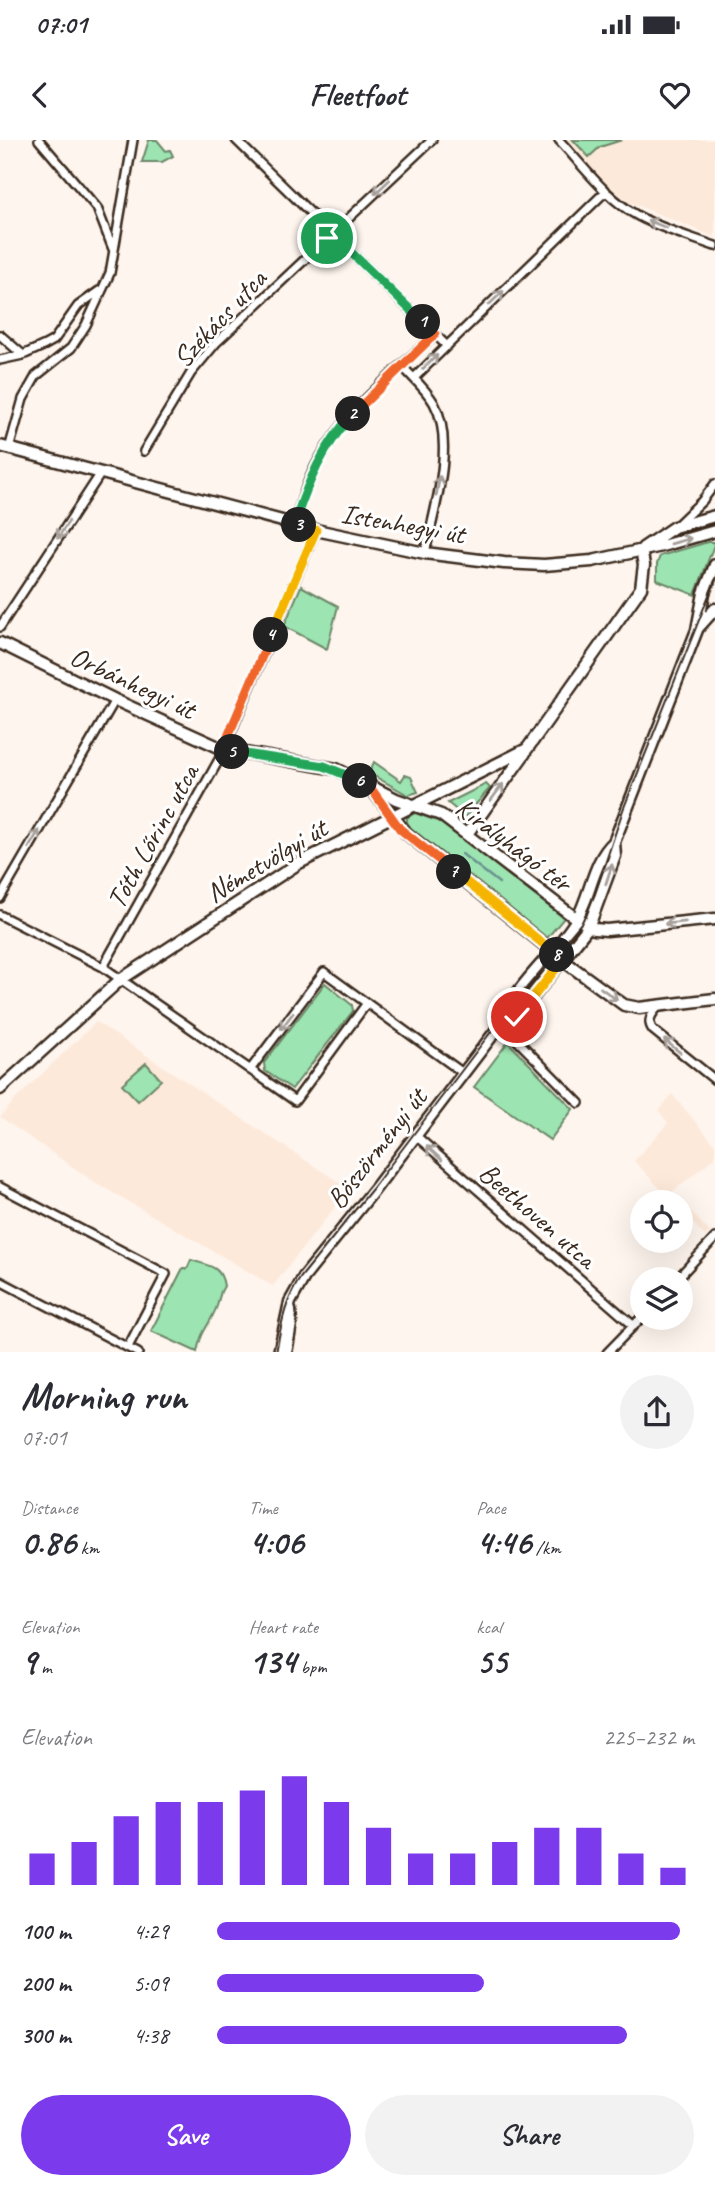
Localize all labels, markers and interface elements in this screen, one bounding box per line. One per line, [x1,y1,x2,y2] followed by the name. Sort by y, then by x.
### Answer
[35,8,87,41] text: 07:01
[309,74,406,115] text: Fleetfoot
[21,76,59,114] icon: back
[656,76,694,114] icon: heart
[374,178,391,195] one-way arrow
[297,208,357,268] pin
[647,217,668,230] one-way arrow
[308,219,346,257] icon: arrive
[165,261,275,375] street label: Székács utca
[487,290,504,307] one-way arrow
[406,304,440,340] pin: 1
[418,309,427,333] text: 1
[422,353,439,370] one-way arrow
[336,396,370,432] pin: 2
[348,401,357,425] text: 2
[432,475,445,498] one-way arrow
[338,495,470,552] street label: Istenhegyi út
[282,508,316,542] pin: 3
[294,512,303,536] text: 3
[56,520,71,539] one-way arrow
[670,533,692,546] one-way arrow
[254,617,288,652] pin: 4
[266,622,275,646] text: 4
[65,638,203,728] street label: Orbánhegyi út
[215,734,250,770] pin: 5
[227,739,236,763] text: 5
[98,756,208,914] street label: Tóth Lőrinc utca
[342,764,378,798] pin: 6
[355,768,364,792] text: 6
[490,783,504,802] one-way arrow
[449,789,581,901] street label: Királyhágó tér
[199,809,335,910] street label: Németvölgyi út
[27,829,41,849] one-way arrow
[436,854,472,890] pin: 7
[449,859,458,883] text: 7
[604,863,616,885] one-way arrow
[664,917,687,930] one-way arrow
[540,938,574,972] pin: 8
[552,942,561,966] text: 8
[599,986,618,1001] one-way arrow
[487,987,547,1047] pin
[498,998,536,1036] icon: check
[279,1011,294,1029] one-way arrow
[664,1038,682,1053] one-way arrow
[319,1079,436,1215] street label: Böszörményi út
[426,1145,444,1161] one-way arrow
[472,1155,605,1277] street label: Beethoven utca
[630,1190,693,1330] map controls
[630,1190,693,1253] button: locate
[630,1267,693,1330] button: layers
[21,1373,187,1420] text: Morning run
[620,1375,694,1449] button: share
[21,1423,67,1452] text: 07:01
[21,1496,78,1520] text: Distance
[249,1496,278,1520] text: Time
[476,1496,506,1520] text: Pace
[21,1520,76,1565] text: 0.86
[249,1520,304,1565] text: 4:06
[476,1520,531,1565] text: 4:46
[76,1536,99,1560] text: km
[531,1536,561,1560] text: /km
[21,1615,79,1639] text: Elevation
[249,1615,318,1639] text: Heart rate
[476,1615,501,1639] text: kcal
[21,1639,36,1684] text: 9
[249,1639,296,1684] text: 134
[476,1639,507,1684] text: 55
[36,1655,52,1679] text: m
[296,1655,327,1679] text: bpm
[21,1723,92,1752] text: Elevation
[603,1723,694,1752] text: 225–232 m
[21,1917,71,1946] text: 100 m
[133,1917,169,1946] text: 4:29
[21,1969,71,1998] text: 200 m
[133,1969,169,1998] text: 5:09
[21,2021,71,2050] text: 300 m
[133,2021,169,2050] text: 4:38
[21,2095,351,2175] button: Save
[365,2095,694,2175] button: Share

